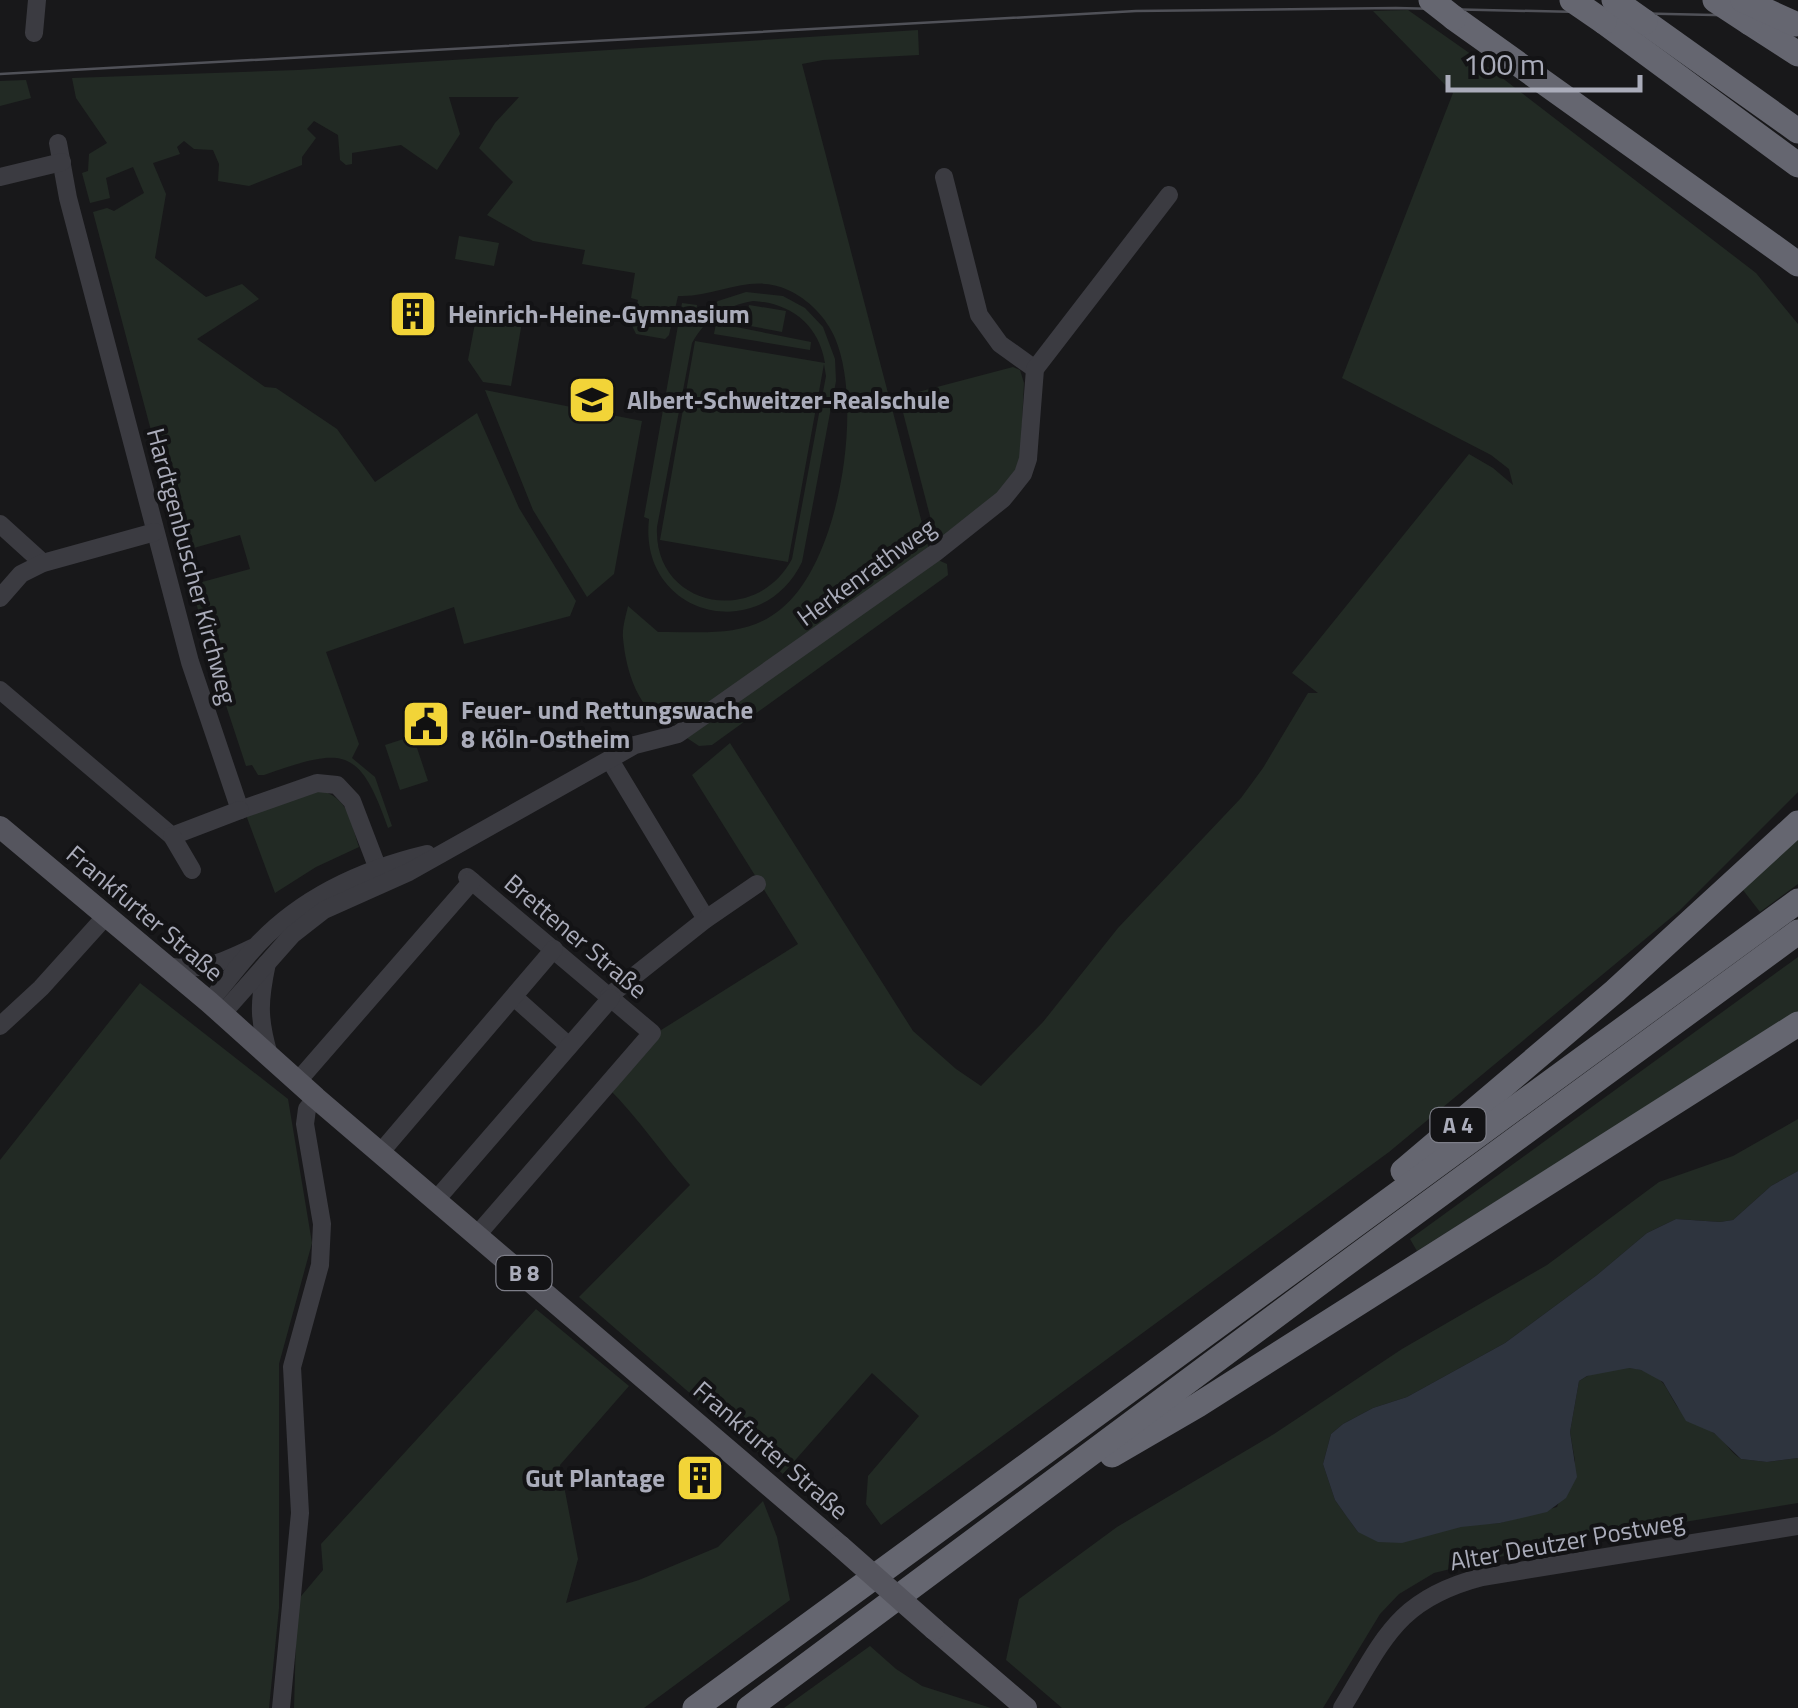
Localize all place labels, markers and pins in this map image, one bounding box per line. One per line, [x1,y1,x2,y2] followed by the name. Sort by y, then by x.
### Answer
[387,288,439,340] building icon: Heinrich-Heine-Gymnasium
[448,295,750,333] place label: Heinrich-Heine-Gymnasium
[566,374,618,426] school or university icon: Albert-Schweitzer-Realschule
[627,381,950,419] place label: Albert-Schweitzer-Realschule
[461,691,753,758] place label: Feuer- und Rettungswache 8 Köln-Ostheim
[400,698,452,750] public building icon: Feuer- und Rettungswache 8 Köln-Ostheim
[674,1452,726,1504] building icon: Gut Plantage
[525,1459,665,1497] place label: Gut Plantage

